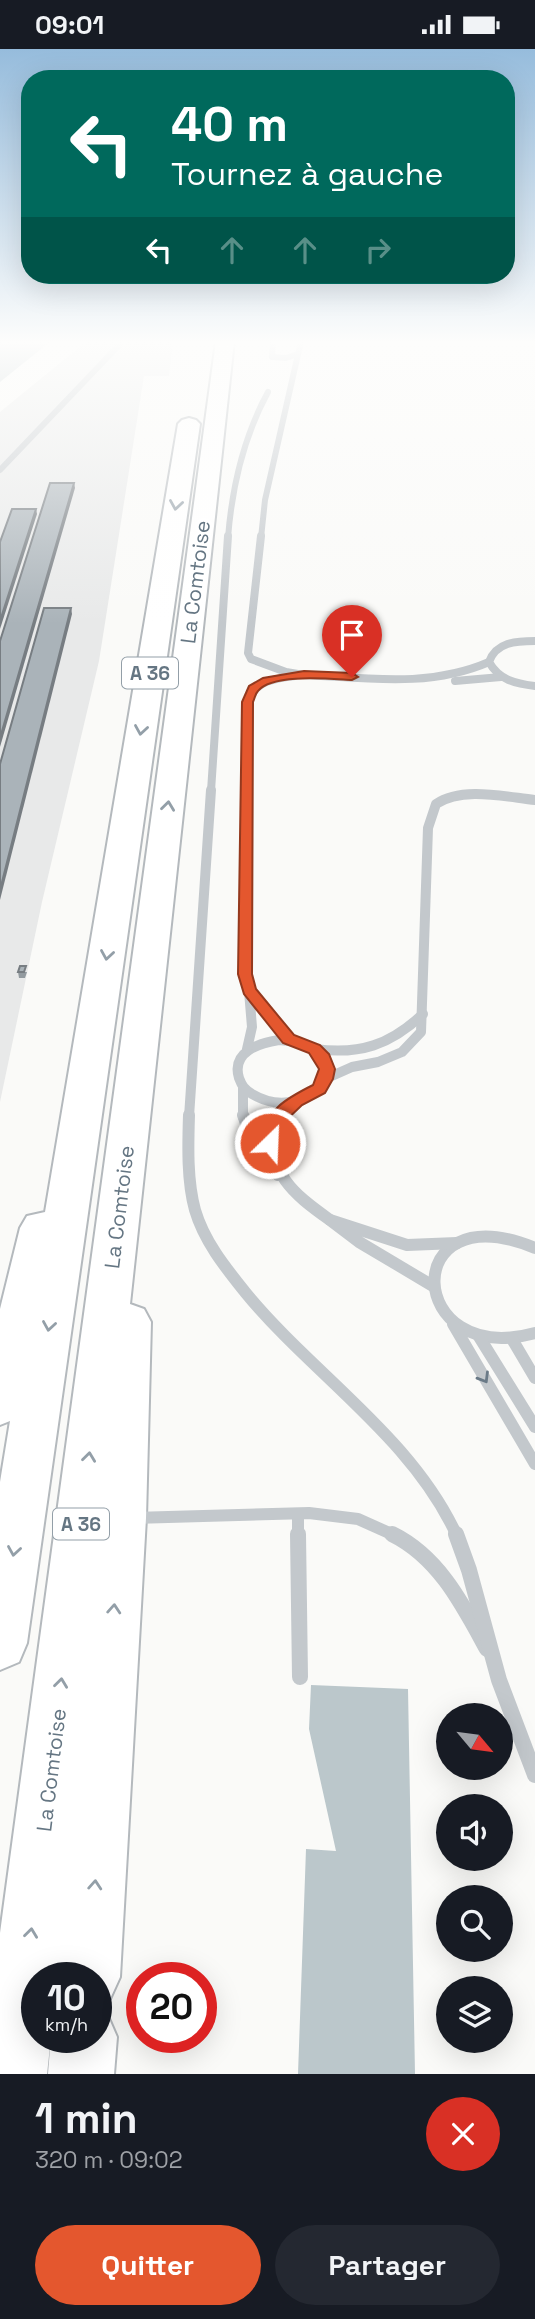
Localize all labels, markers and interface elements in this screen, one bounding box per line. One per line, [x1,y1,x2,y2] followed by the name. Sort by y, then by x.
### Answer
[35,8,104,42] text: 09:01
[171,93,288,155] text: 40 m
[56,98,147,189] icon: left
[171,154,443,194] text: Tournez à gauche
[140,231,178,269] icon: left
[213,231,251,269] icon: ahead
[286,231,324,269] icon: ahead
[359,231,397,269] icon: right
[169,499,184,511] one-way arrow
[174,519,216,645] street label: La Comtoise
[322,605,382,677] pin
[333,616,371,654] icon: arrive
[122,657,178,688] road number: A 36
[134,724,149,736] one-way arrow
[160,800,175,812] one-way arrow
[100,949,115,960] one-way arrow
[233,1106,307,1180] position arrow
[98,1144,140,1270] street label: La Comtoise
[42,1320,57,1332] one-way arrow
[476,1371,489,1383] one-way arrow
[81,1451,96,1463] one-way arrow
[53,1509,109,1539] road number: A 36
[7,1545,22,1556] one-way arrow
[106,1603,121,1614] one-way arrow
[54,1677,69,1689] one-way arrow
[436,1703,513,1780] north arrow
[436,1703,513,2053] map controls
[30,1707,72,1833] street label: La Comtoise
[436,1794,513,1871] button: sound
[87,1879,102,1890] one-way arrow
[436,1885,513,1962] button: search
[24,1927,39,1939] one-way arrow
[126,1962,217,2053] speed limit sign: 20
[47,1976,86,2020] text: 10
[436,1976,513,2053] button: layers
[45,2013,88,2036] text: km/h
[35,2092,138,2145] text: 1 min
[426,2097,500,2171] button: close
[35,2145,183,2175] text: 320 m · 09:02
[35,2225,261,2305] button: Quitter
[275,2225,500,2305] button: Partager

